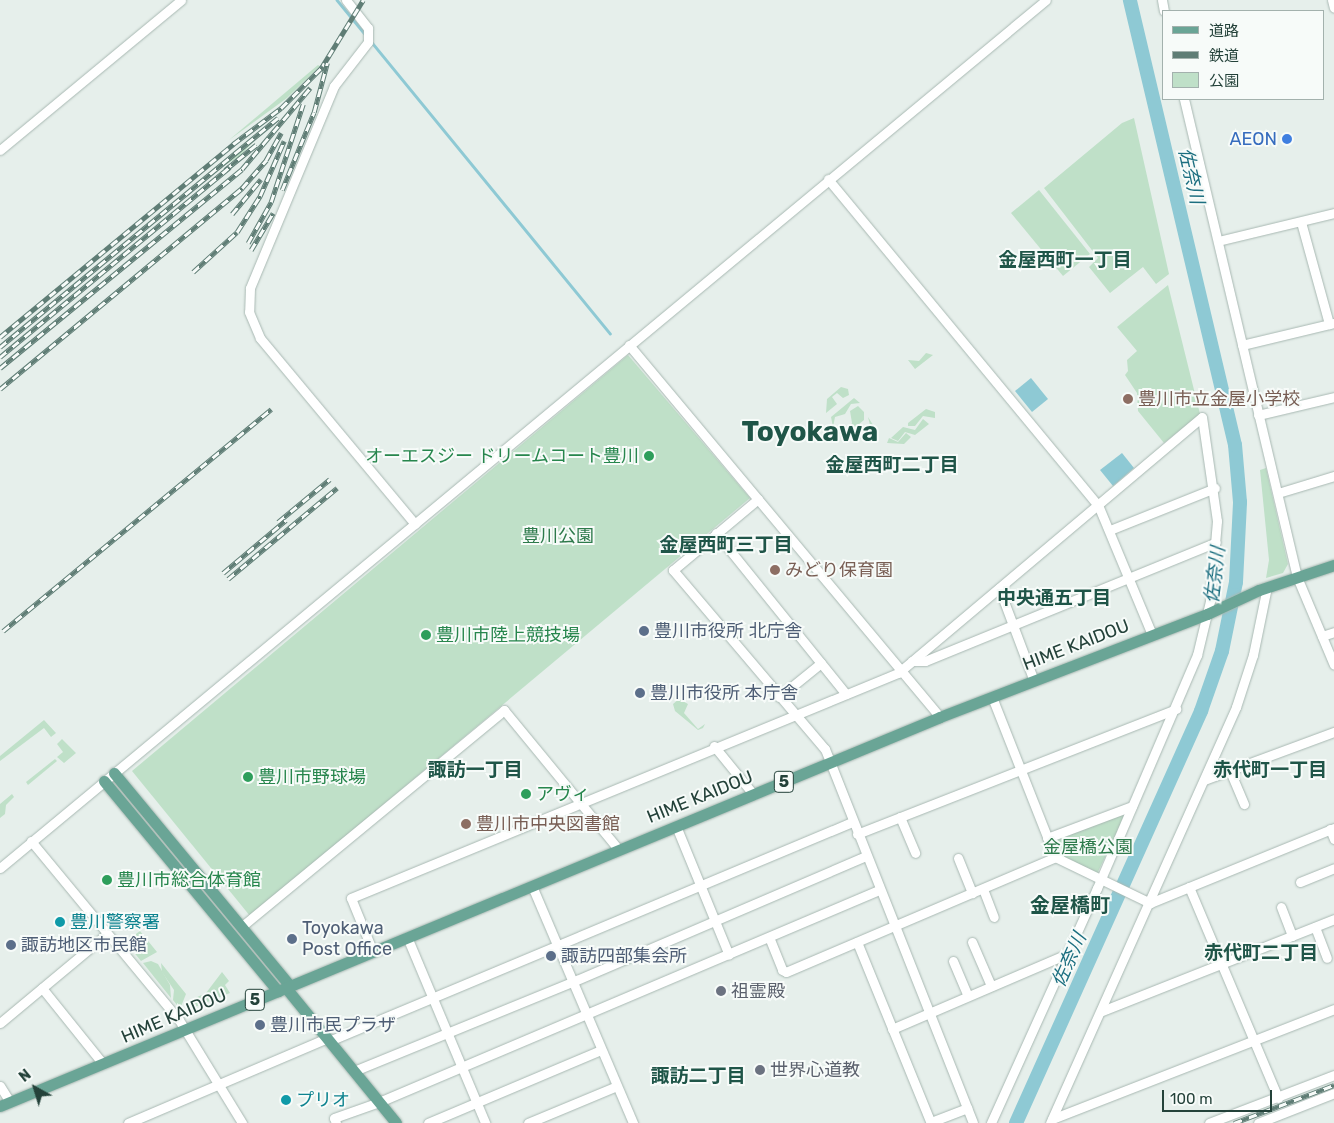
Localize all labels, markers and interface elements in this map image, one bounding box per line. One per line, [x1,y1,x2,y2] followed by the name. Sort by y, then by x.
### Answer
[1162,10,1324,100] legend
[1209,22,1239,40] text: 道路
[1209,47,1239,65] text: 鉄道
[1209,72,1239,90] text: 公園
[1229,128,1277,150] place label: AEON
[1281,133,1293,145] marker: AEON
[1173,146,1209,206] water label: 佐奈川
[999,249,1131,271] district label: 金屋西町一丁目
[1138,388,1300,410] place label: 豊川市立金屋小学校
[1122,393,1134,405] marker: 豊川市立金屋小学校
[742,415,878,449] district label: Toyokawa
[365,445,639,467] place label: オーエスジー ドリームコート豊川
[643,450,655,462] marker: オーエスジー ドリームコート豊川
[826,454,958,476] district label: 金屋西町二丁目
[522,525,594,547] park label: 豊川公園
[660,534,792,556] district label: 金屋西町三丁目
[1200,545,1230,605] water label: 佐奈川
[785,559,893,581] place label: みどり保育園
[769,564,781,576] marker: みどり保育園
[997,587,1111,609] district label: 中央通五丁目
[1020,615,1132,675] street label: HIME KAIDOU
[654,620,802,642] place label: 豊川市役所 北庁舎
[436,624,580,646] place label: 豊川市陸上競技場
[638,625,650,637] marker: 豊川市役所 北庁舎
[420,629,432,641] marker: 豊川市陸上競技場
[650,682,798,704] place label: 豊川市役所 本庁舎
[634,687,646,699] marker: 豊川市役所 本庁舎
[428,759,522,781] district label: 諏訪一丁目
[1213,759,1327,781] district label: 赤代町一丁目
[258,766,366,788] place label: 豊川市野球場
[644,766,756,828] street label: HIME KAIDOU
[773,769,795,796] road number: 5
[242,771,254,783] marker: 豊川市野球場
[536,783,590,805] place label: アヴィ
[520,788,532,800] marker: アヴィ
[476,813,620,835] place label: 豊川市中央図書館
[460,818,472,830] marker: 豊川市中央図書館
[1043,836,1133,858] park label: 金屋橋公園
[117,869,261,891] place label: 豊川市総合体育館
[101,874,113,886] marker: 豊川市総合体育館
[1030,893,1110,917] district label: 金屋橋町
[70,911,160,933] place label: 豊川警察署
[54,916,66,928] marker: 豊川警察署
[302,918,392,961] place label: Toyokawa Post Office
[1047,929,1091,991] water label: 佐奈川
[286,933,298,945] marker: Toyokawa Post Office
[21,934,147,956] place label: 諏訪地区市民館
[5,939,17,951] marker: 諏訪地区市民館
[1204,942,1318,964] district label: 赤代町二丁目
[561,945,687,967] place label: 諏訪四部集会所
[545,950,557,962] marker: 諏訪四部集会所
[731,980,785,1002] place label: 祖霊殿
[118,984,230,1048] street label: HIME KAIDOU
[715,985,727,997] marker: 祖霊殿
[244,986,266,1014] road number: 5
[270,1014,396,1036] place label: 豊川市民プラザ
[254,1019,266,1031] marker: 豊川市民プラザ
[770,1059,860,1081] place label: 世界心道教
[10,1063,60,1113] north arrow
[754,1064,766,1076] marker: 世界心道教
[651,1065,745,1087] district label: 諏訪二丁目
[16,1066,35,1086] text: N
[1164,1080,1274,1112] scale bar
[296,1089,350,1111] place label: プリオ
[1170,1090,1212,1108] text: 100 m
[280,1094,292,1106] marker: プリオ

